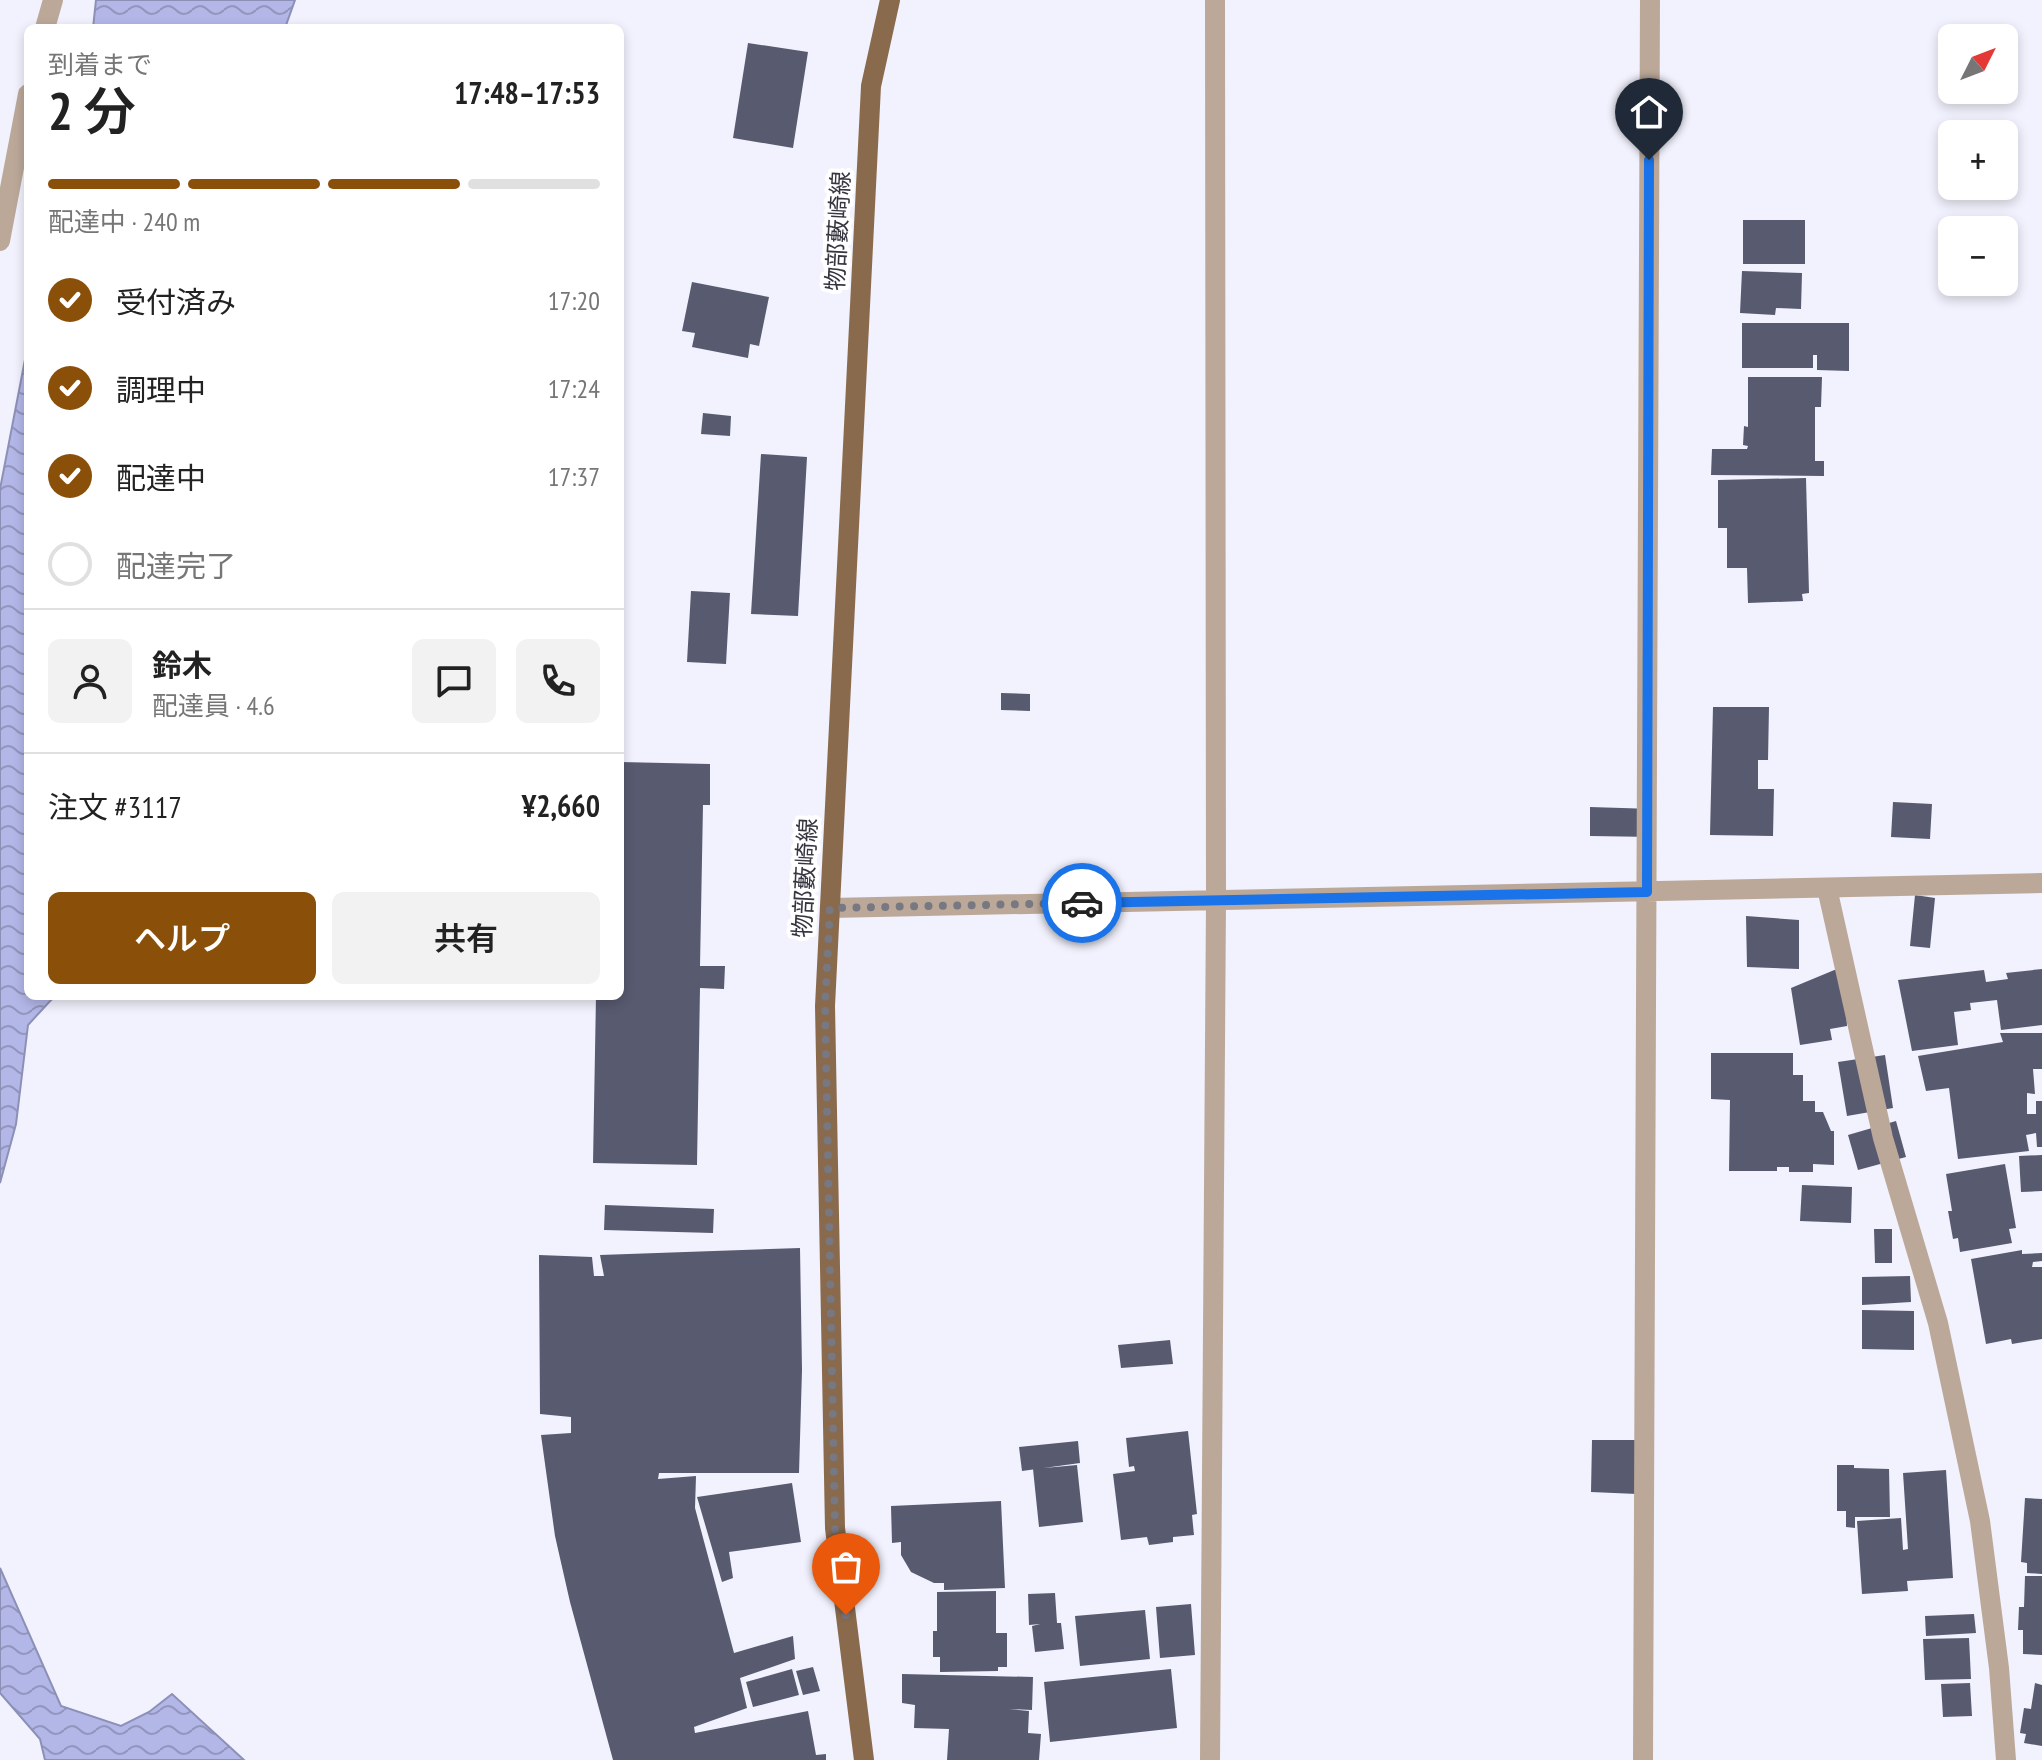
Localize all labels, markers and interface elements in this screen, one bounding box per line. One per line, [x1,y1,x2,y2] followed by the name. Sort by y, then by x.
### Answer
[1938,24,2018,104] north arrow
[1938,24,2018,296] map controls
[48,48,152,81] text: 到着まで
[454,73,600,112] text: 17:48–17:53
[48,77,136,144] text: 2 分
[1615,78,1683,160] pin
[1627,90,1671,134] icon: home
[1938,120,2018,200] button: +
[819,170,857,292] street label: 物部藪崎線
[48,205,200,238] text: 配達中 · 240 m
[1938,216,2018,296] button: −
[48,278,92,322] icon: check
[116,282,236,321] text: 受付済み
[548,284,600,317] text: 17:20
[48,366,92,410] icon: check
[116,370,206,409] text: 調理中
[548,372,600,405] text: 17:24
[48,454,92,498] icon: check
[116,458,206,497] text: 配達中
[548,460,600,493] text: 17:37
[116,546,236,585] text: 配達完了
[48,639,132,723] button: person
[412,639,496,723] button: chat
[516,639,600,723] button: phone
[152,645,212,684] text: 鈴木
[152,689,275,722] text: 配達員 · 4.6
[522,786,600,825] text: ¥2,660
[48,787,182,826] text: 注文 #3117
[786,817,824,939] street label: 物部藪崎線
[1042,863,1122,943] courier
[1060,881,1104,925] icon: car
[48,892,316,984] button: ヘルプ
[332,892,600,984] button: 共有
[812,1533,880,1615] pin
[824,1545,868,1589] icon: bag

